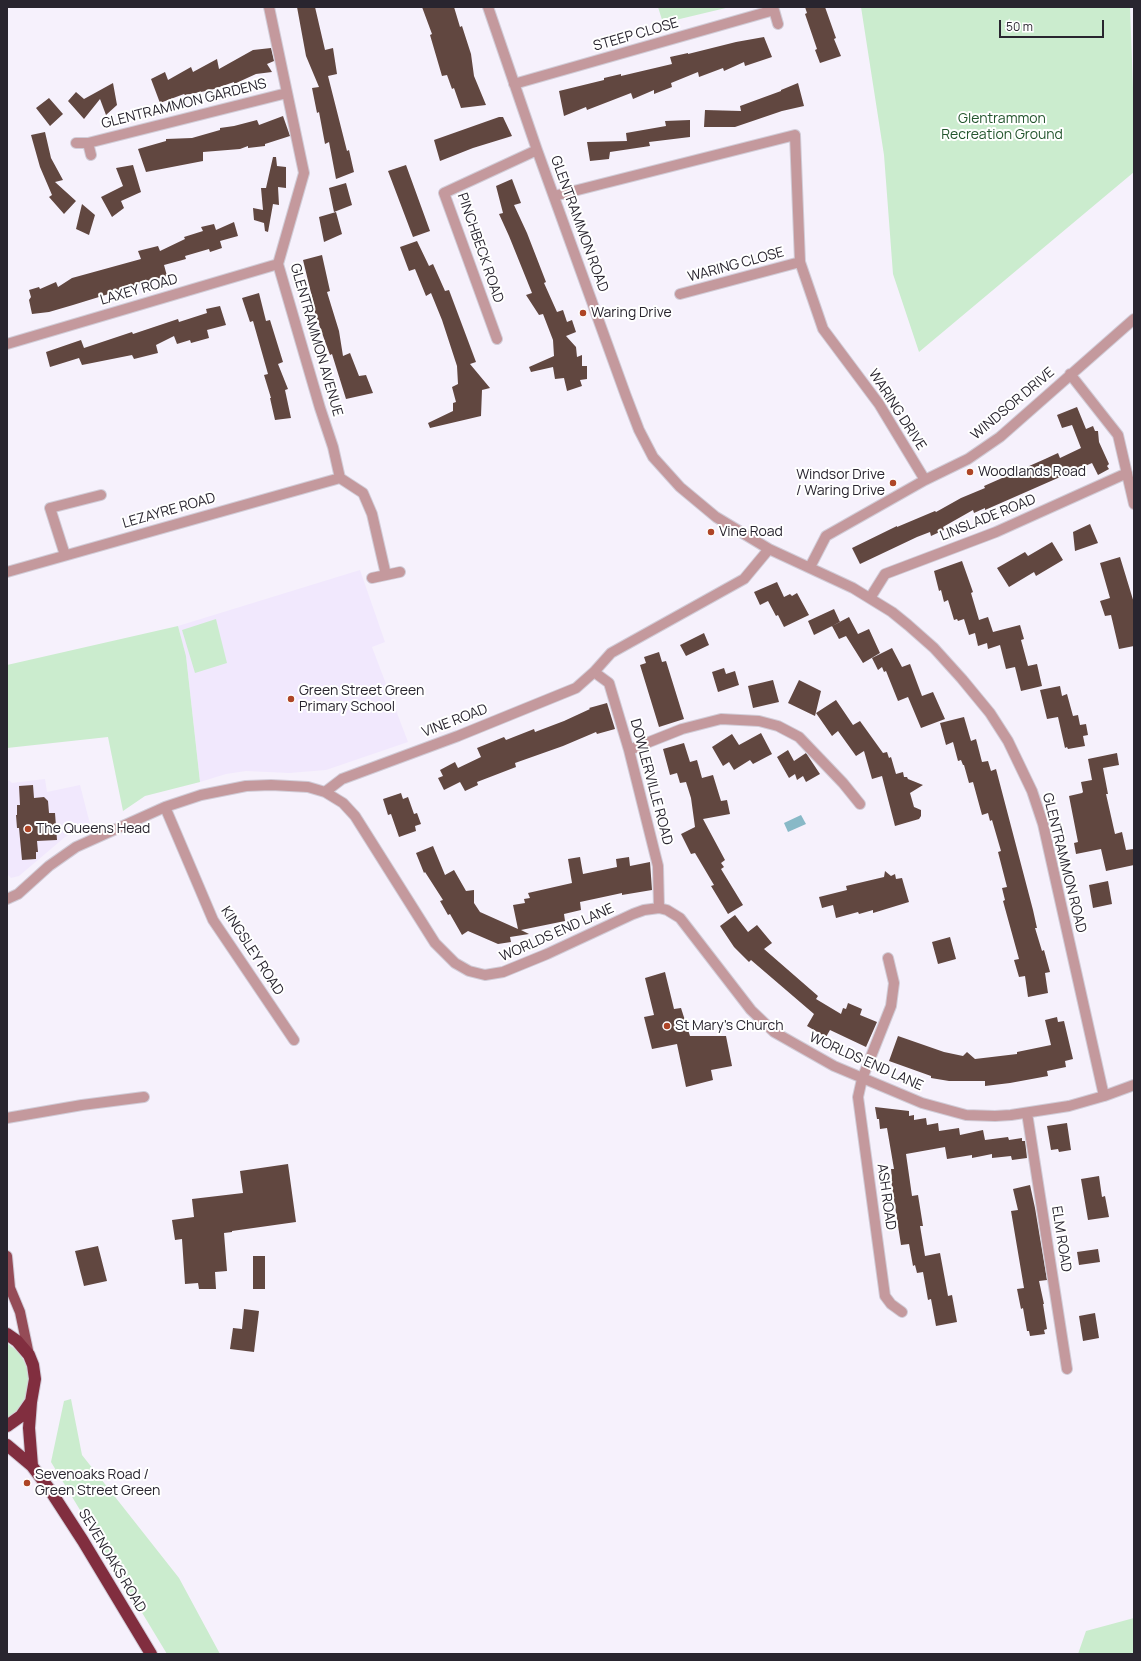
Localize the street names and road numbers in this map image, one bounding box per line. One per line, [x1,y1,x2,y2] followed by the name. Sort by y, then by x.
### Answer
[591,15,681,55] street label: STEEP CLOSE
[100,75,268,133] street label: GLENTRAMMON GARDENS
[547,154,611,294] street label: GLENTRAMMON ROAD
[453,191,507,305] street label: PINCHBECK ROAD
[686,244,786,286] street label: WARING CLOSE
[286,262,346,418] street label: GLENTRAMMON AVENUE
[98,271,180,309] street label: LAXEY ROAD
[968,364,1058,444] street label: WINDSOR DRIVE
[865,366,929,454] street label: WARING DRIVE
[121,490,217,532] street label: LEZAYRE ROAD
[938,491,1038,545] street label: LINSLADE ROAD
[420,701,490,741] street label: VINE ROAD
[626,717,676,847] street label: DOWLERVILLE ROAD
[1038,791,1090,935] street label: GLENTRAMMON ROAD
[497,900,617,966] street label: WORLDS END LANE
[217,904,287,998] street label: KINGSLEY ROAD
[806,1029,926,1095] street label: WORLDS END LANE
[873,1163,899,1231] street label: ASH ROAD
[1047,1205,1075,1273] street label: ELM ROAD
[75,1506,149,1616] street label: SEVENOAKS ROAD

